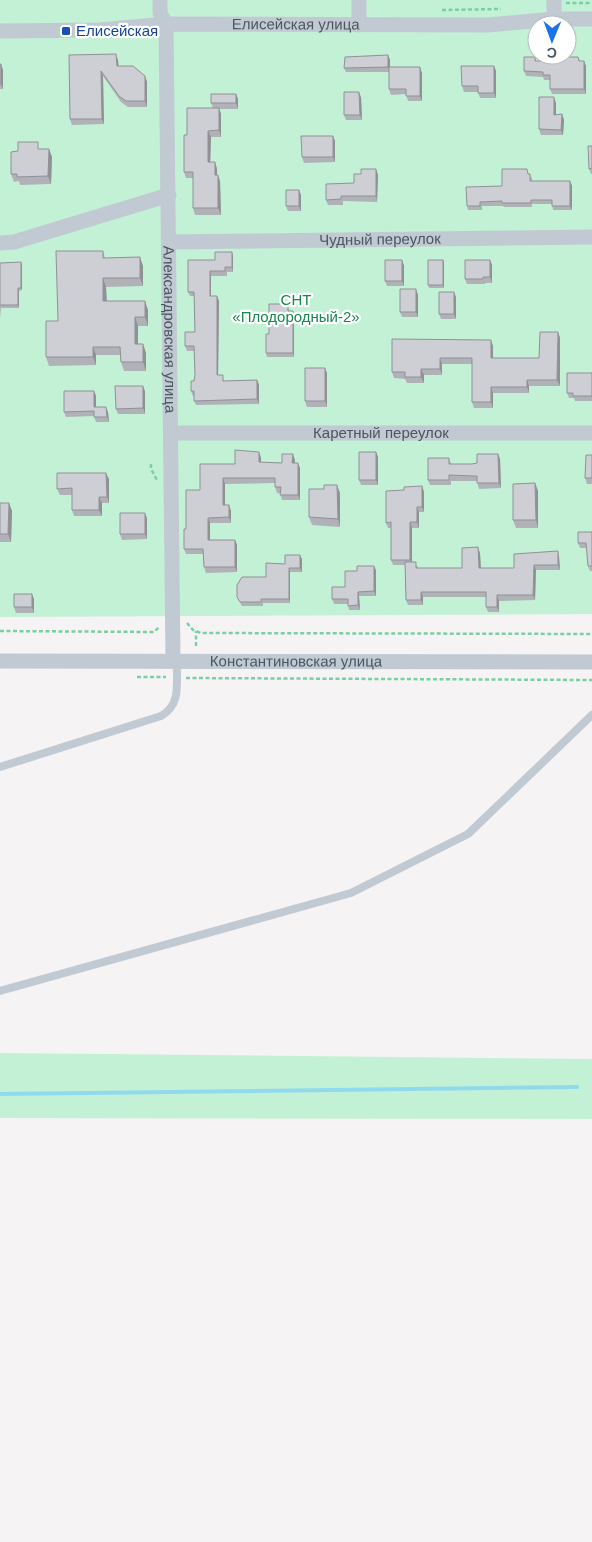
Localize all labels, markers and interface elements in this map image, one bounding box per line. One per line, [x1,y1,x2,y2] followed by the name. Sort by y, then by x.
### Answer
[232,15,360,33] street label: Елисейская улица
[527,15,577,65] north arrow
[76,22,158,39] place label: Елисейская
[60,25,72,37] marker: Елисейская
[547,45,557,61] text: С
[319,230,441,248] street label: Чудный переулок
[160,246,179,414] street label: Александровская улица
[232,291,360,325] park label: СНТ «Плодородный-2»
[313,424,449,441] street label: Каретный переулок
[210,652,383,670] street label: Константиновская улица

